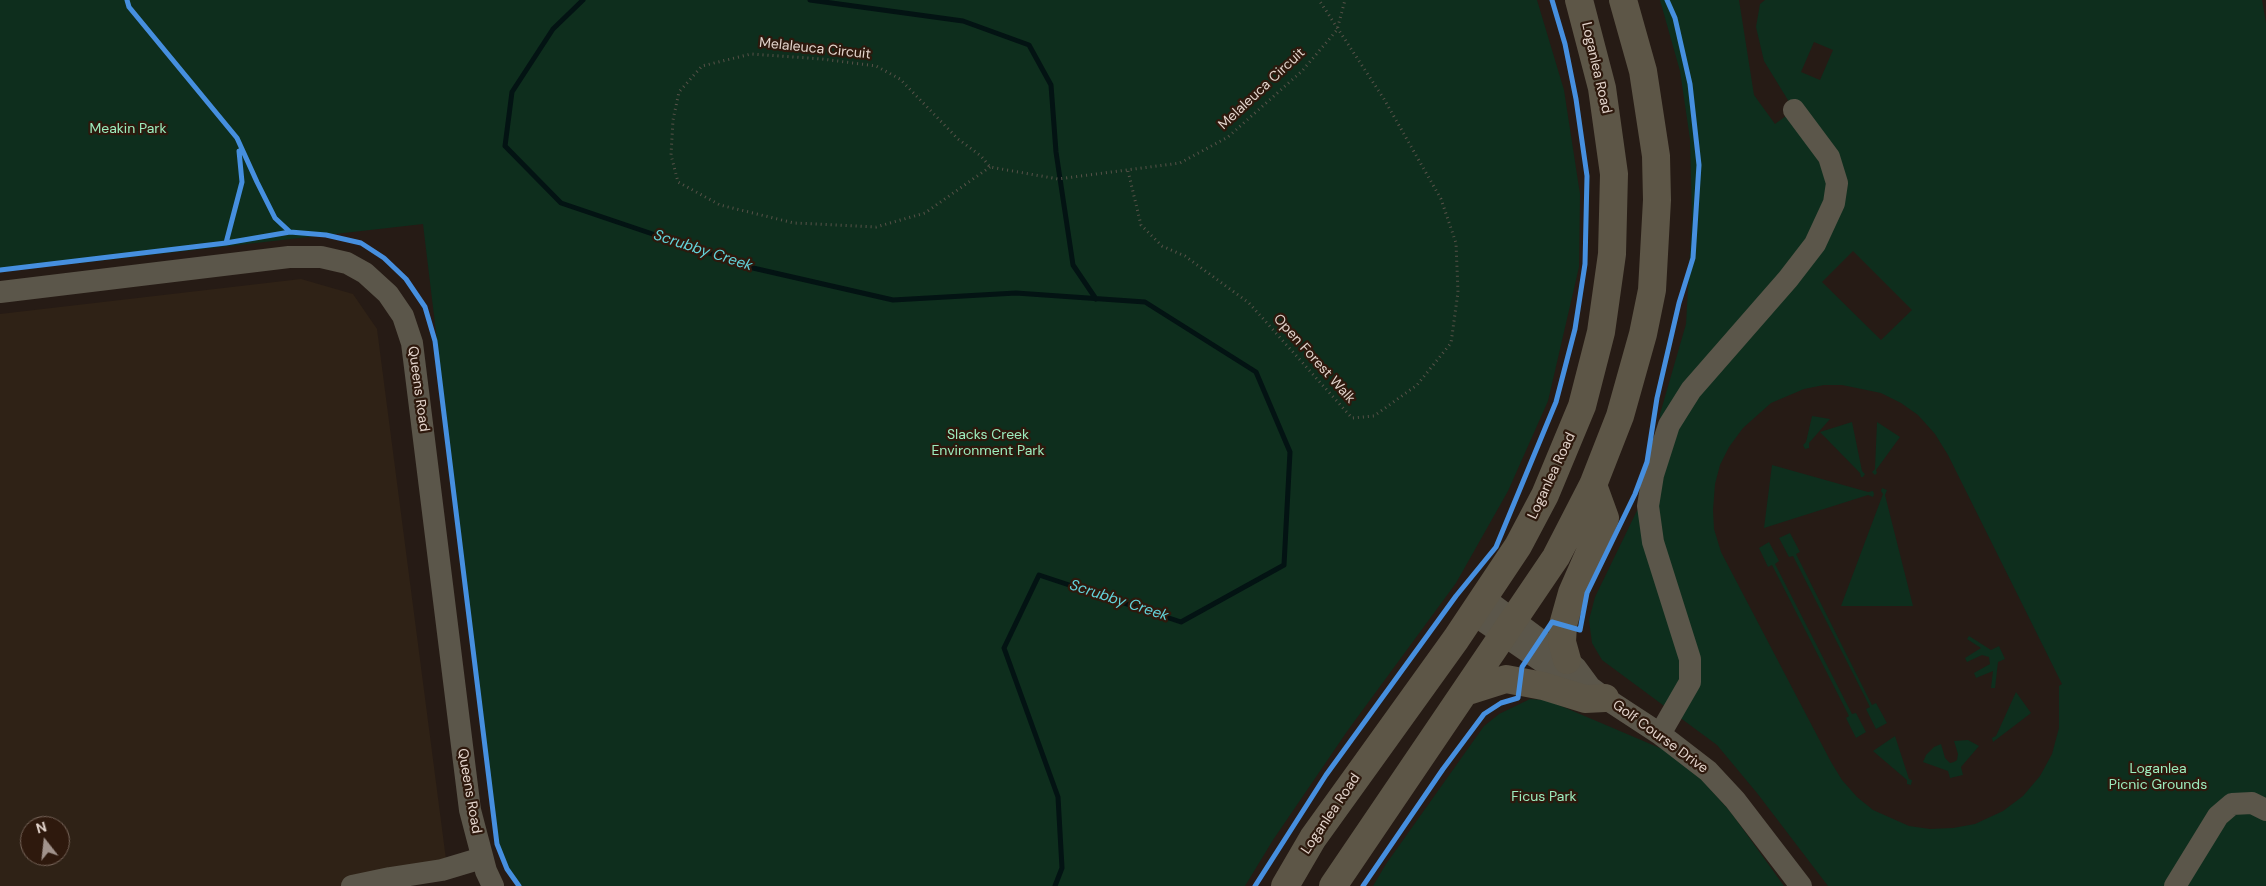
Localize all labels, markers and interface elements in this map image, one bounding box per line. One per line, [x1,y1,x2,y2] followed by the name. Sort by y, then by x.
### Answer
[1577,21,1615,115] street label: Loganlea Road
[758,35,872,63] street label: Melaleuca Circuit
[1215,45,1309,133] street label: Melaleuca Circuit
[89,121,167,137] park label: Meakin Park
[651,227,755,275] water label: Scrubby Creek
[1270,311,1358,407] street label: Open Forest Walk
[404,345,432,433] street label: Queens Road
[931,427,1045,460] park label: Slacks Creek Environment Park
[1525,430,1579,522] street label: Loganlea Road
[1067,577,1171,625] water label: Scrubby Creek
[1609,697,1711,777] street label: Golf Course Drive
[453,747,485,835] street label: Queens Road
[2109,761,2207,794] park label: Loganlea Picnic Grounds
[1298,771,1364,857] street label: Loganlea Road
[1511,789,1577,805] park label: Ficus Park
[20,816,70,866] north arrow
[34,817,49,838] text: N

